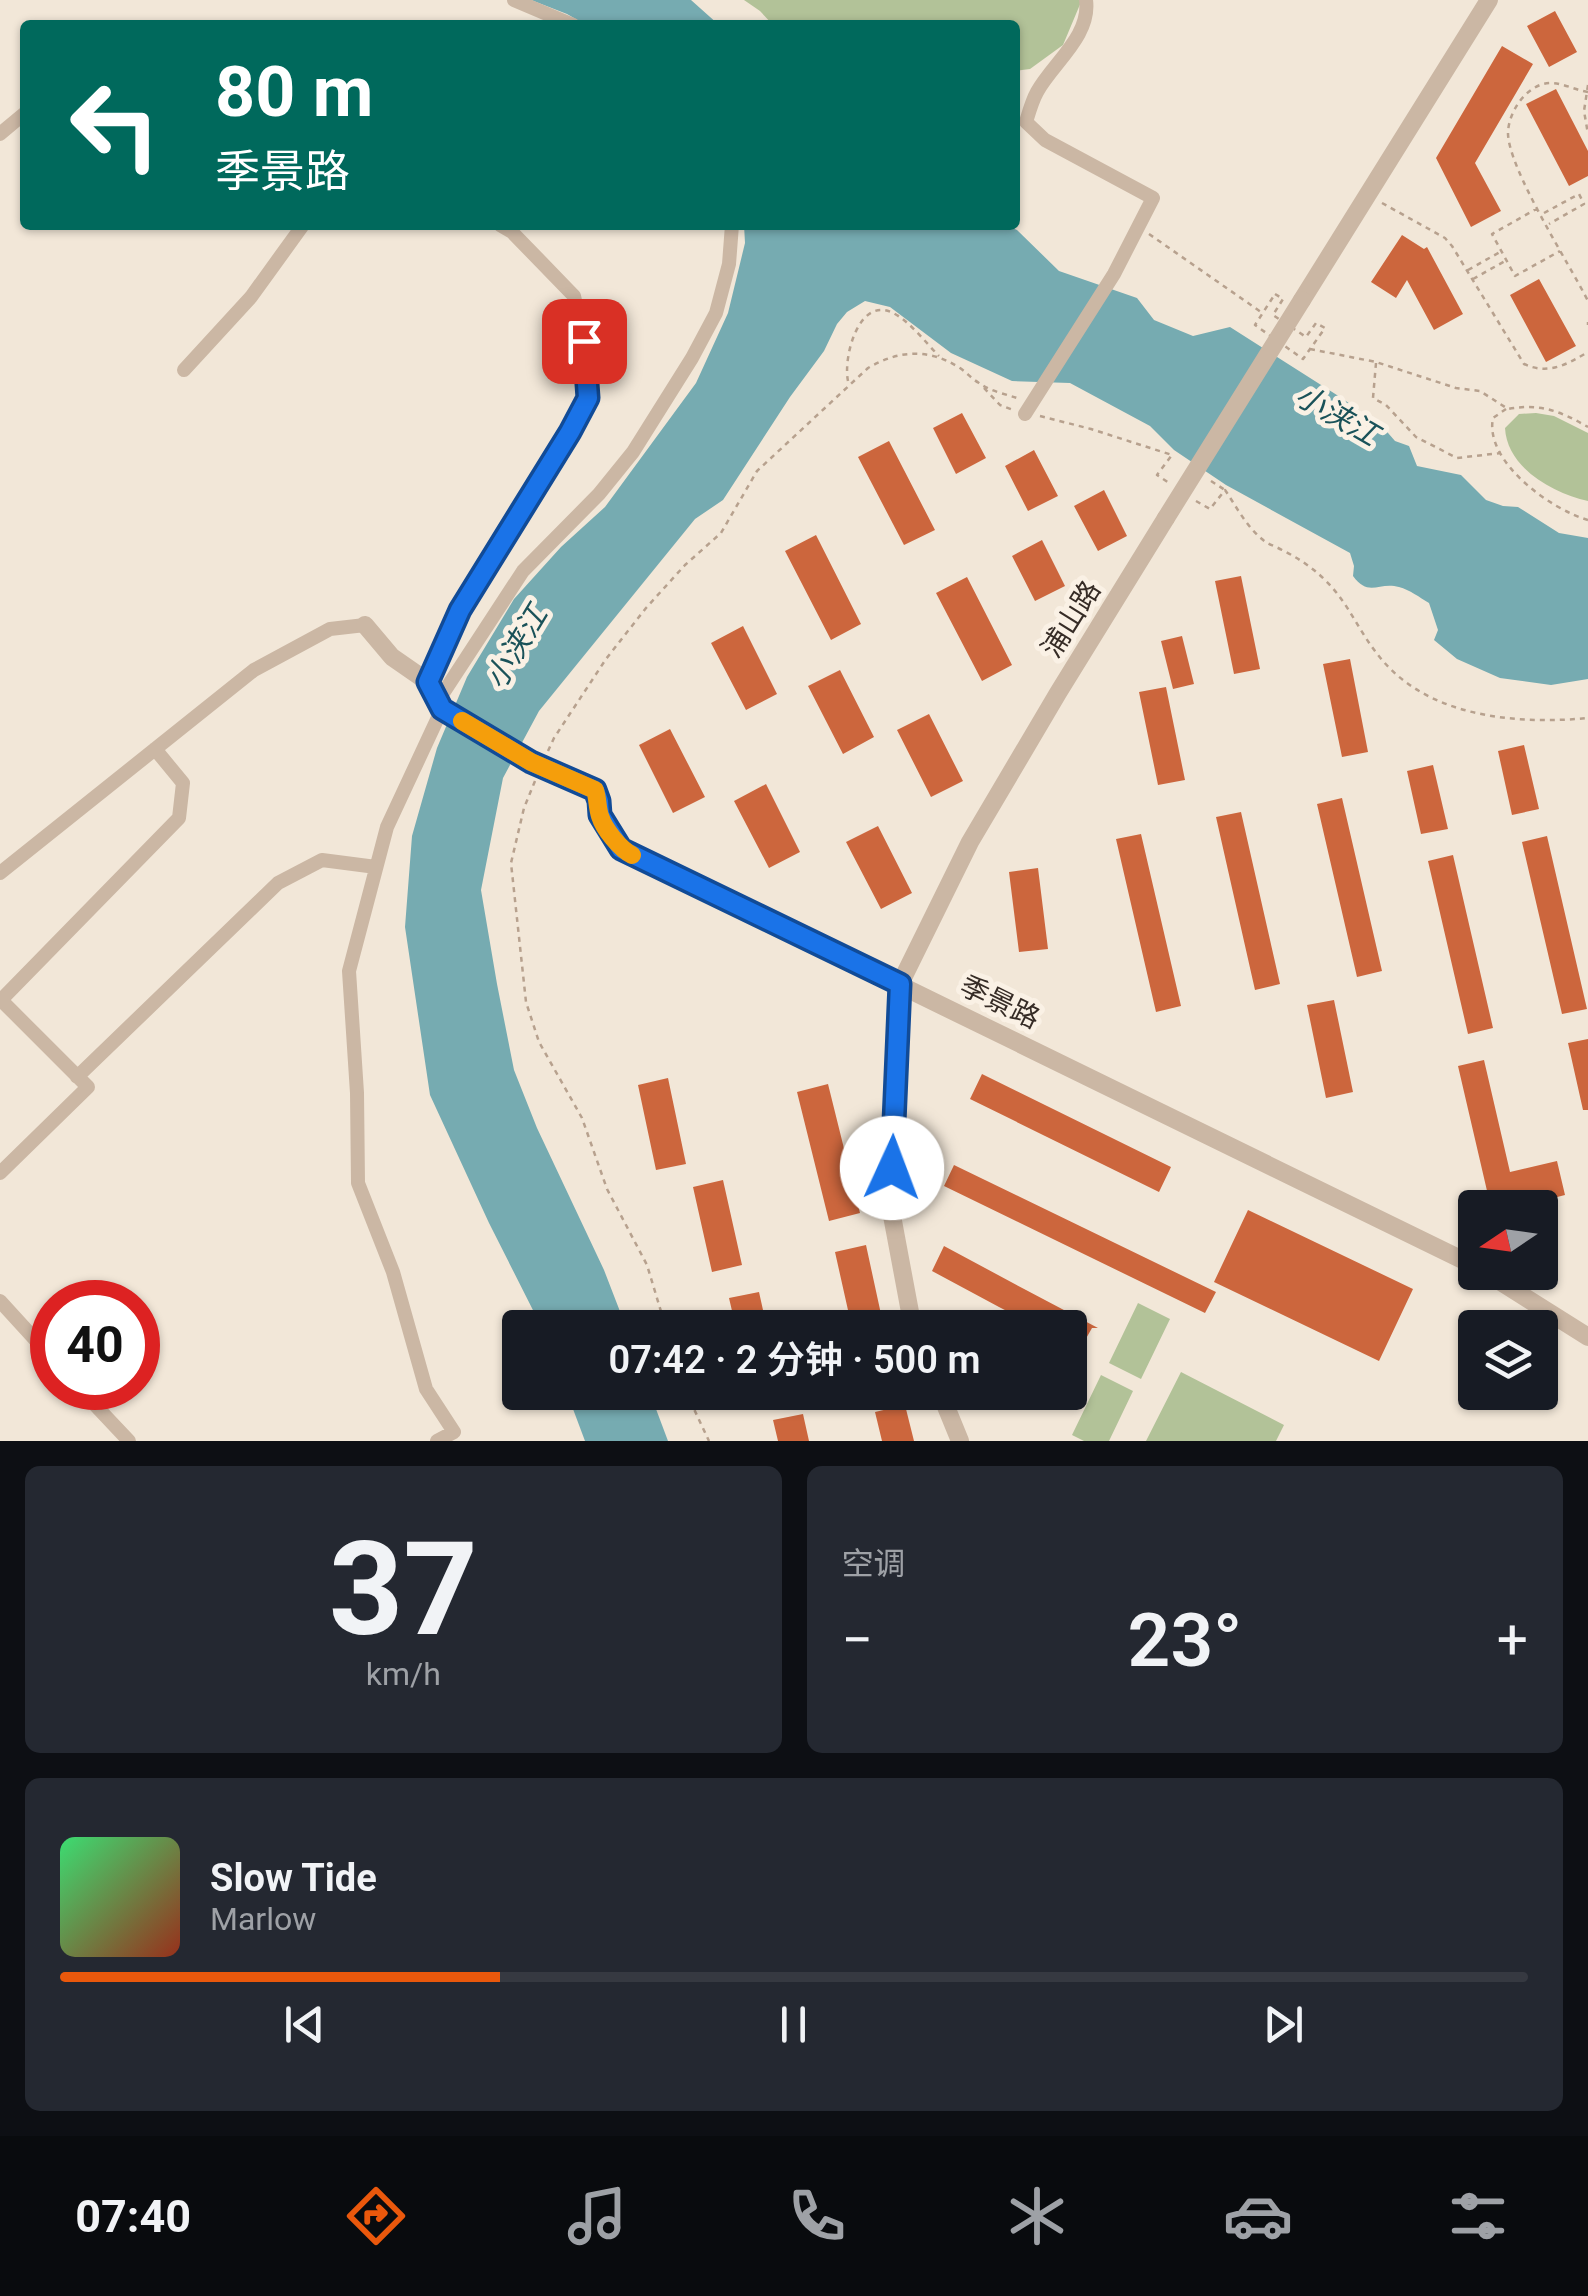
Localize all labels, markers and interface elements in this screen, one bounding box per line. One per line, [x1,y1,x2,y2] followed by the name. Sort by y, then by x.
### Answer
[215,51,373,133] text: 80 m
[50,60,180,190] icon: left
[215,145,350,198] text: 季景路
[542,299,627,384] pin
[557,314,612,369] icon: arrive
[1289,377,1387,454] water label: 小浃江
[1035,575,1107,663] street label: 浦山路
[478,597,556,695] water label: 小浃江
[955,969,1045,1035] street label: 季景路
[840,1116,944,1220] position arrow
[1458,1190,1558,1290] north arrow
[1458,1190,1558,1410] map controls
[30,1280,160,1410] speed limit sign: 40
[1458,1310,1558,1410] button: layers
[609,1338,980,1382] text: 07:42 · 2 分钟 · 500 m
[329,1513,478,1666] text: 37
[842,1545,906,1583] text: 空调
[1128,1596,1242,1684] text: 23°
[842,1608,873,1672] text: −
[1497,1608,1528,1672] text: +
[366,1655,441,1693] text: km/h
[210,1856,377,1900] text: Slow Tide
[210,1900,316,1938] text: Marlow
[277,1997,332,2052] icon: previous
[766,1997,821,2052] icon: pause
[1256,1997,1311,2052] icon: next
[341,2181,411,2251] icon: directions
[562,2181,632,2251] icon: music
[782,2181,852,2251] icon: phone
[1002,2181,1072,2251] icon: climate
[1223,2181,1293,2251] icon: car
[1443,2181,1513,2251] icon: filters
[75,2190,191,2243] text: 07:40

